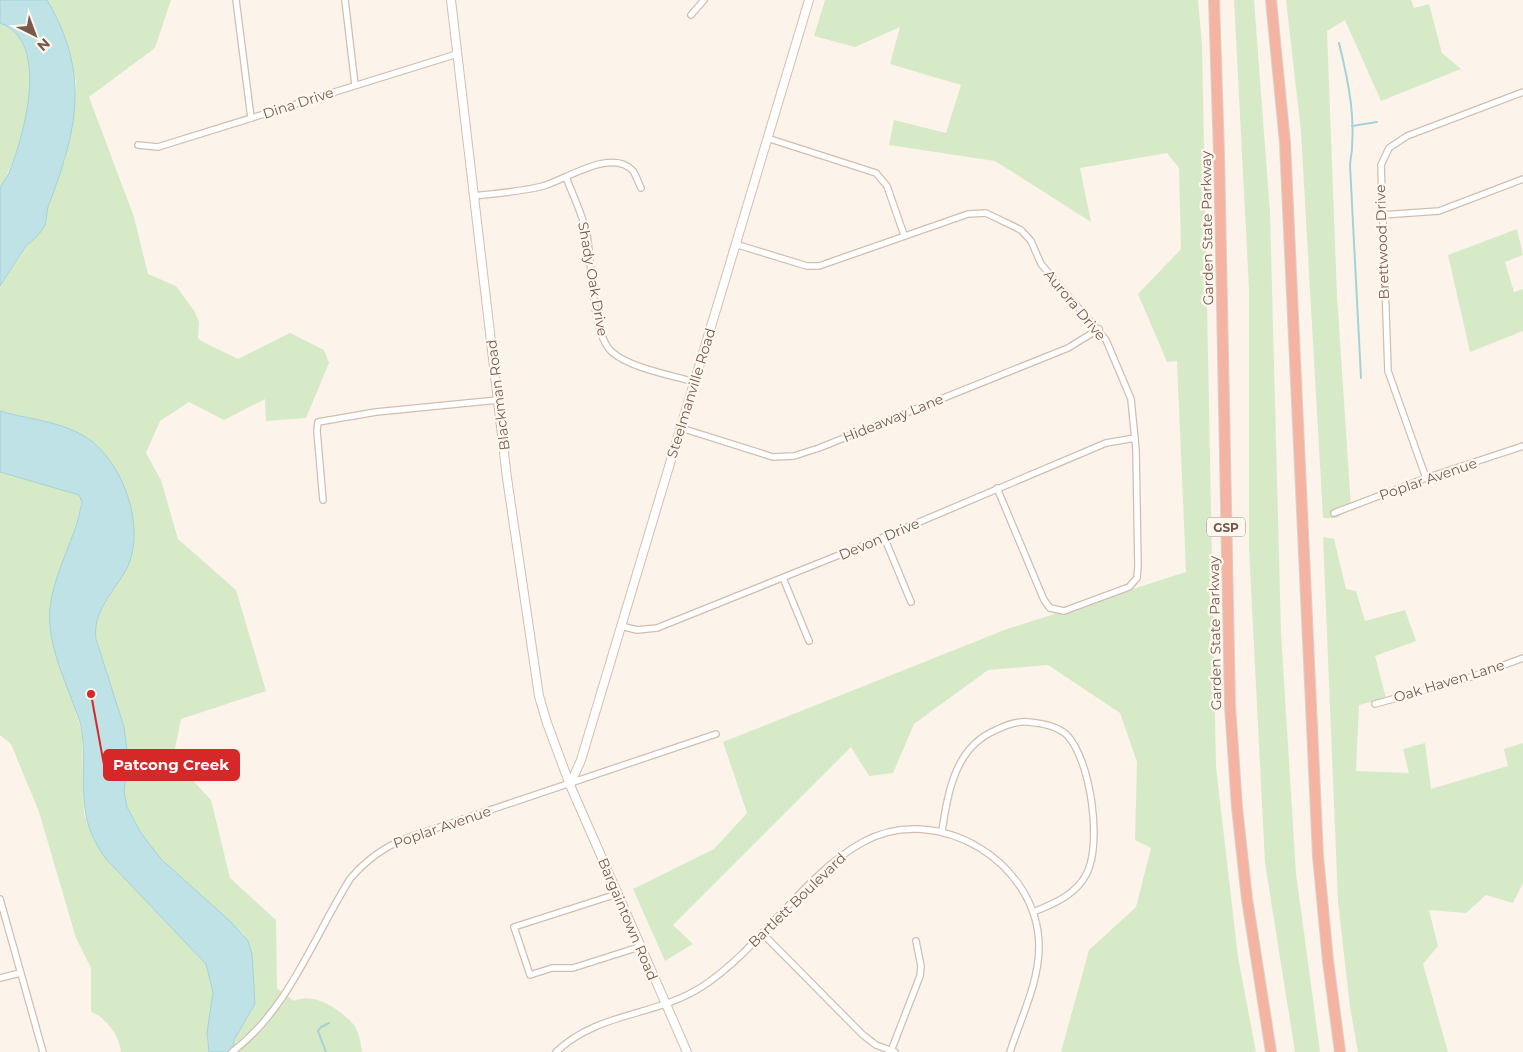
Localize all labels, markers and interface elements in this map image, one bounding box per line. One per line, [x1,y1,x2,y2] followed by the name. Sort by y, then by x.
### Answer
[10,10,60,60] north arrow
[33,34,54,55] text: N
[260,83,336,123] street label: Dina Drive
[1197,150,1217,305] street label: Garden State Parkway
[1371,184,1393,300] street label: Brettwood Drive
[574,220,612,338] street label: Shady Oak Drive
[1040,266,1110,344] street label: Aurora Drive
[663,326,719,460] street label: Steelmanville Road
[482,339,514,451] street label: Blackman Road
[840,390,946,446] street label: Hideaway Lane
[1377,454,1479,504] street label: Poplar Avenue
[836,514,922,564] street label: Devon Drive
[1207,518,1245,536] road number: GSP
[1205,555,1225,710] street label: Garden State Parkway
[1391,656,1507,706] street label: Oak Haven Lane
[104,750,239,780] callout: Patcong Creek
[113,755,229,774] text: Patcong Creek
[391,802,493,852] street label: Poplar Avenue
[744,849,850,951] street label: Bartlett Boulevard
[594,855,662,983] street label: Bargaintown Road

